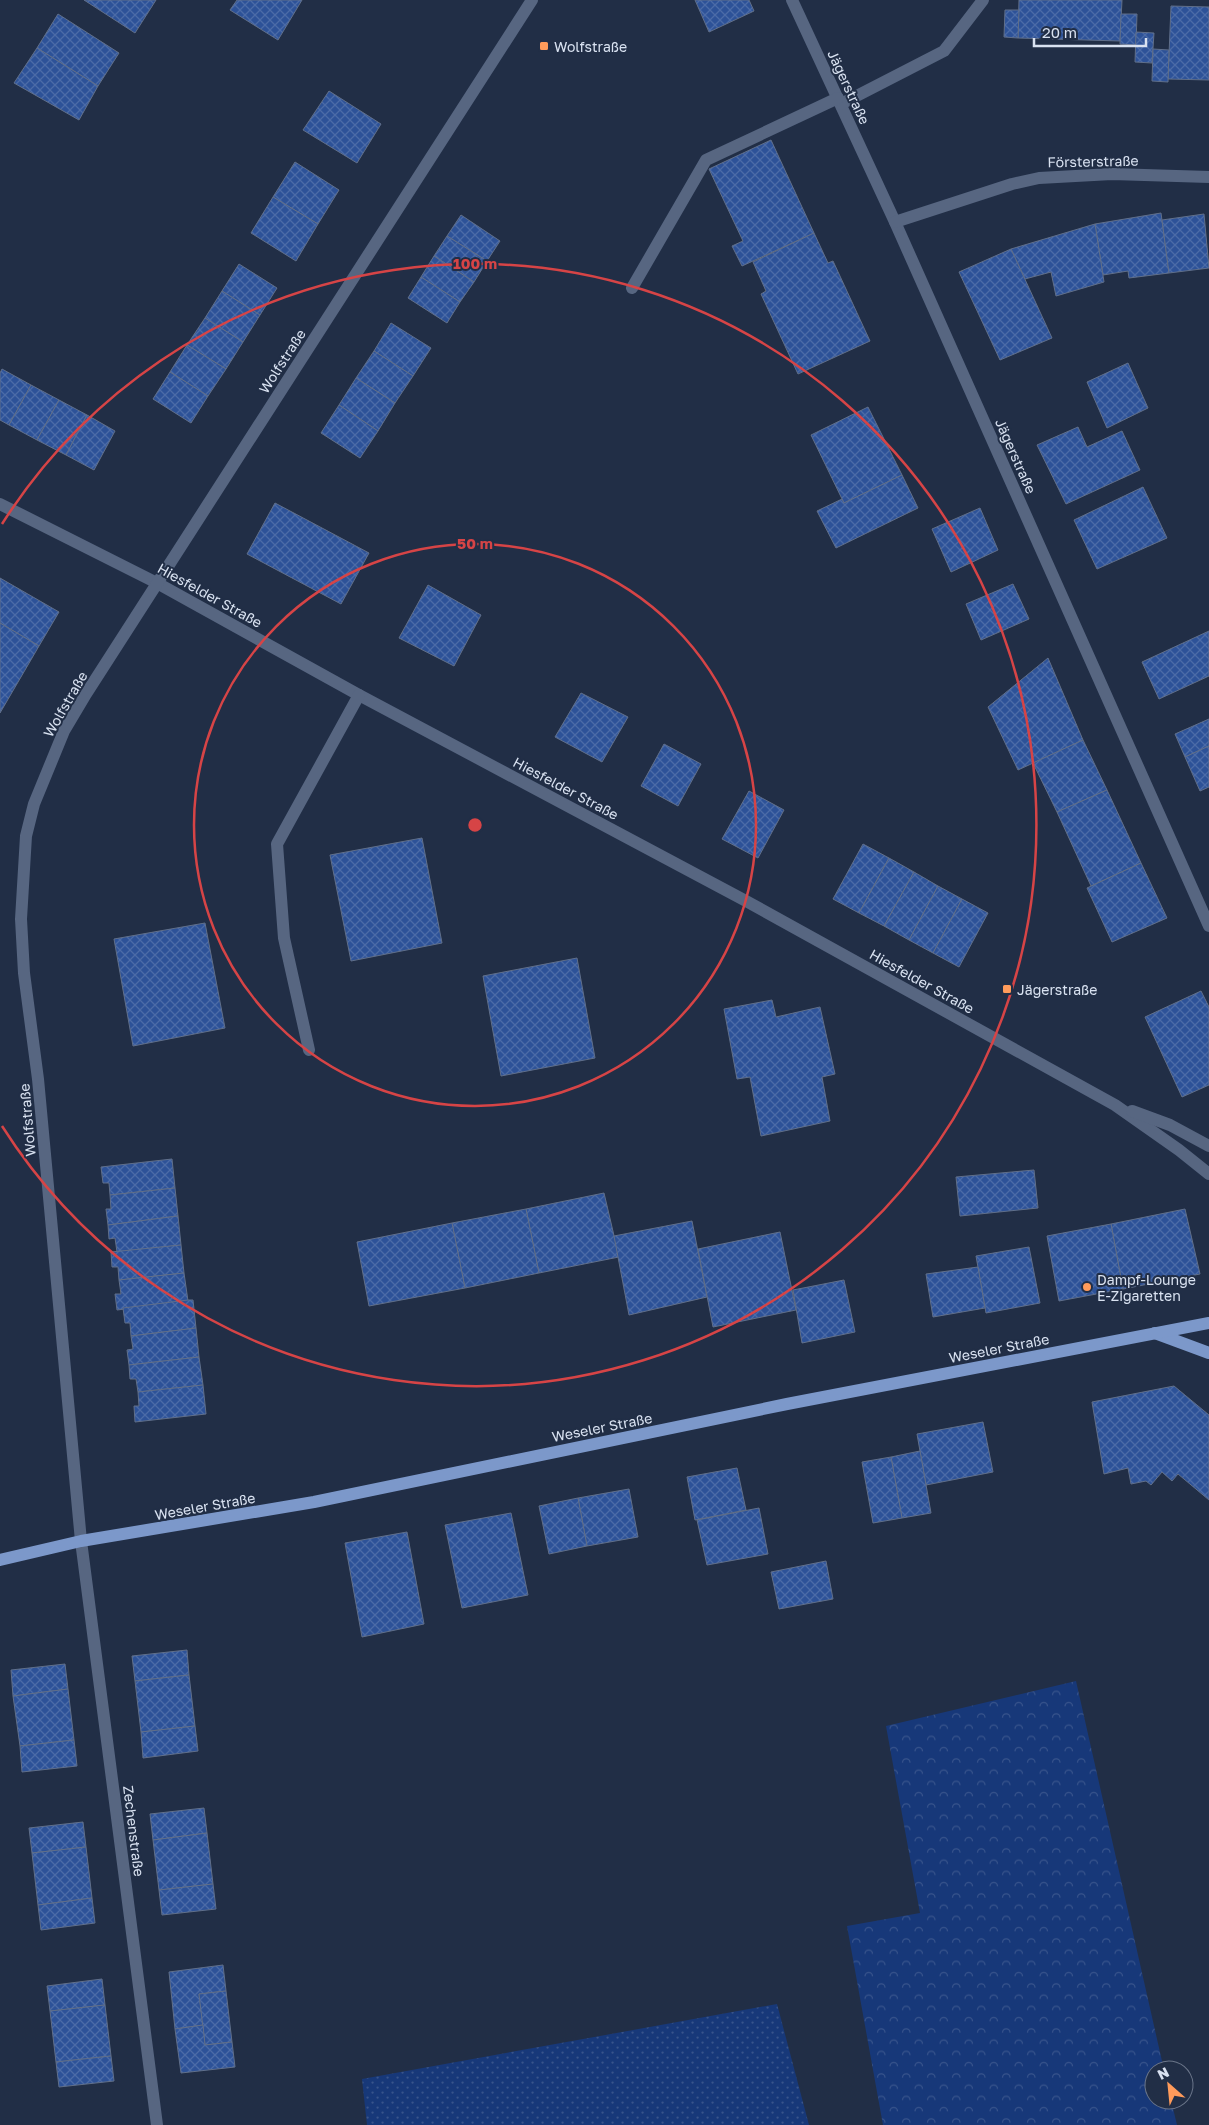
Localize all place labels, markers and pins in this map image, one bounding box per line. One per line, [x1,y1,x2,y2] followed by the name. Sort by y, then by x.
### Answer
[554,38,627,55] place label: Wolfstraße
[538,40,550,52] marker: Wolfstraße
[466,816,484,834] centre of rings
[1017,981,1097,998] place label: Jägerstraße
[1001,983,1013,995] marker: Jägerstraße
[1097,1271,1196,1304] place label: Dampf-Lounge E-Zigaretten
[1081,1281,1093,1293] marker: Dampf-Lounge E-Zigaretten

